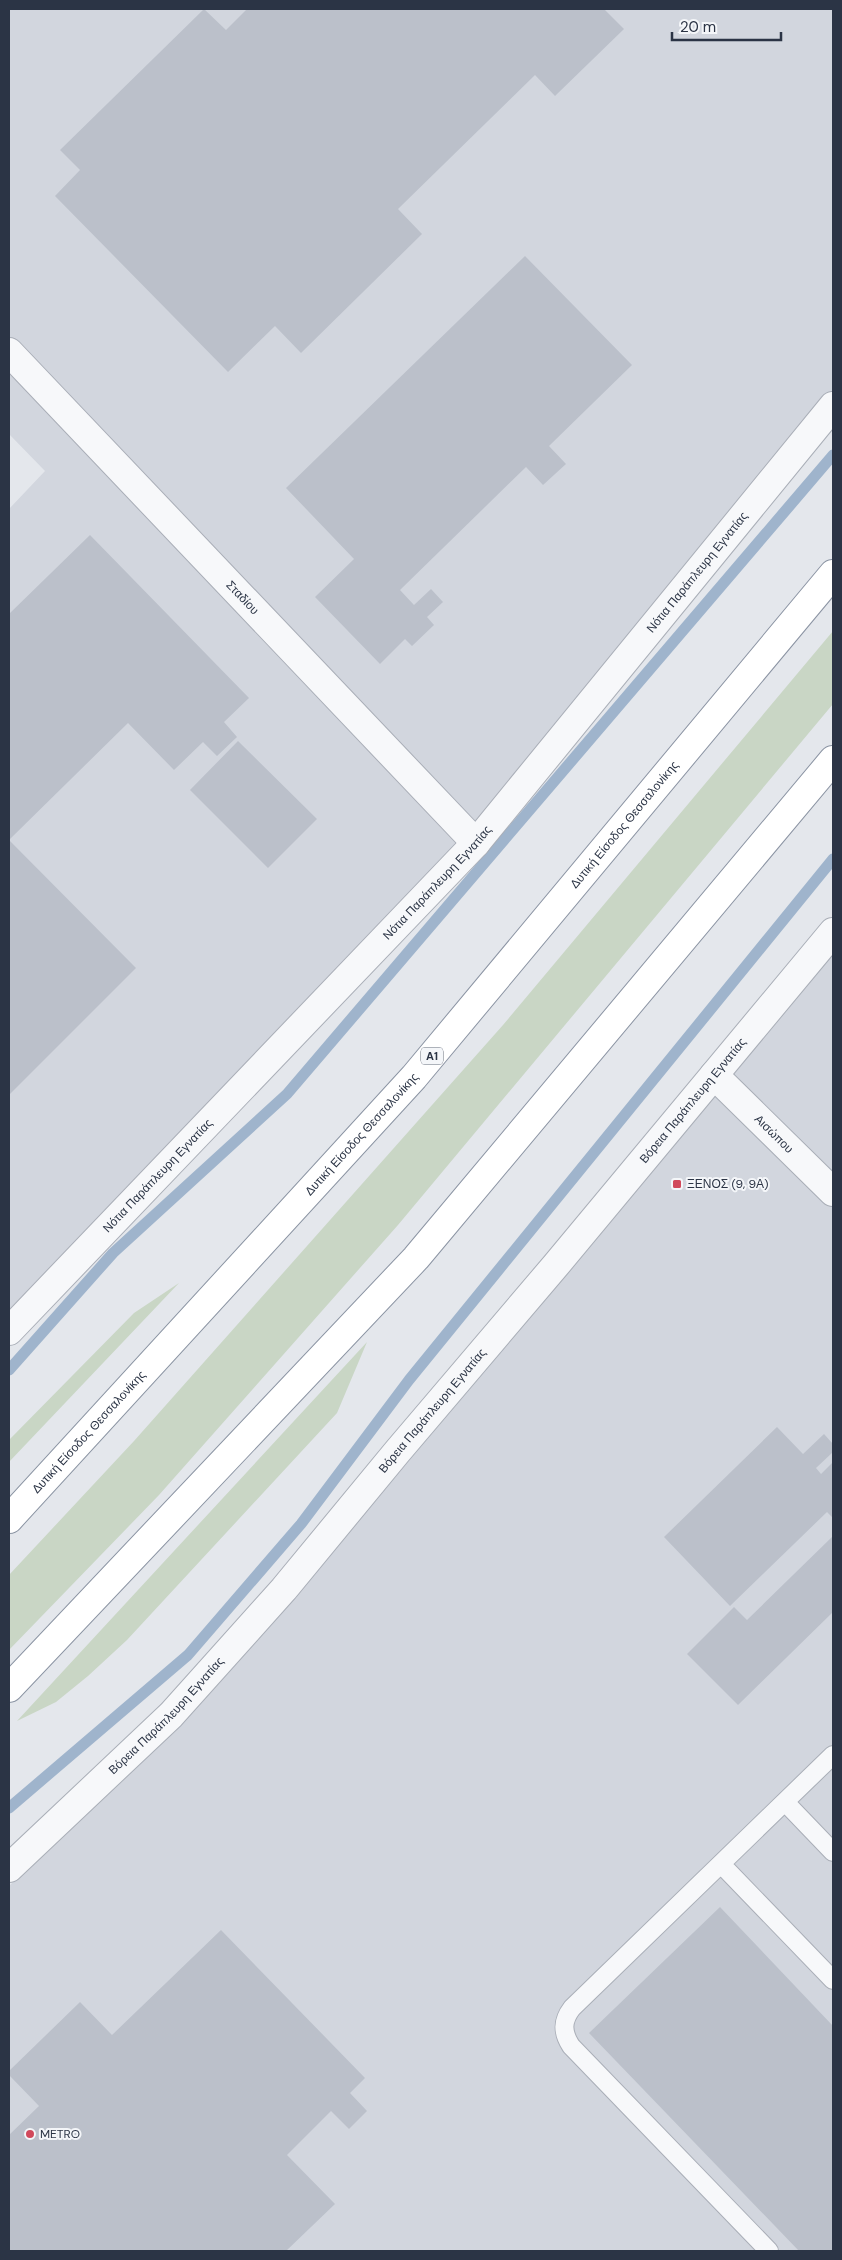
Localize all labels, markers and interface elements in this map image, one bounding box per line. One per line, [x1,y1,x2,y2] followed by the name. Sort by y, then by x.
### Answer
[672,10,781,42] scale bar
[680,17,716,37] text: 20 m
[643,508,751,636] street label: Νότια Παράπλευρη Εγνατίας
[223,577,263,618] street label: Σταδίου
[567,757,682,892] street label: Δυτική Είσοδος Θεσσαλονίκης
[379,822,495,943] street label: Νότια Παράπλευρη Εγνατίας
[636,1034,750,1167] street label: Βόρεια Παράπλευρη Εγνατίας
[421,1048,443,1064] road number: Α1
[301,1069,422,1199] street label: Δυτική Είσοδος Θεσσαλονίκης
[751,1111,797,1157] street label: Αισώπου
[99,1115,216,1236] street label: Νότια Παράπλευρη Εγνατίας
[687,1176,768,1192] place label: ΞΕΝΟΣ (9, 9Α)
[671,1178,683,1190] marker: ΞΕΝΟΣ (9, 9Α)
[375,1345,490,1476] street label: Βόρεια Παράπλευρη Εγνατίας
[28,1367,149,1497] street label: Δυτική Είσοδος Θεσσαλονίκης
[105,1653,227,1778] street label: Βόρεια Παράπλευρη Εγνατίας
[40,2126,80,2142] place label: METRO
[24,2128,36,2140] marker: METRO

